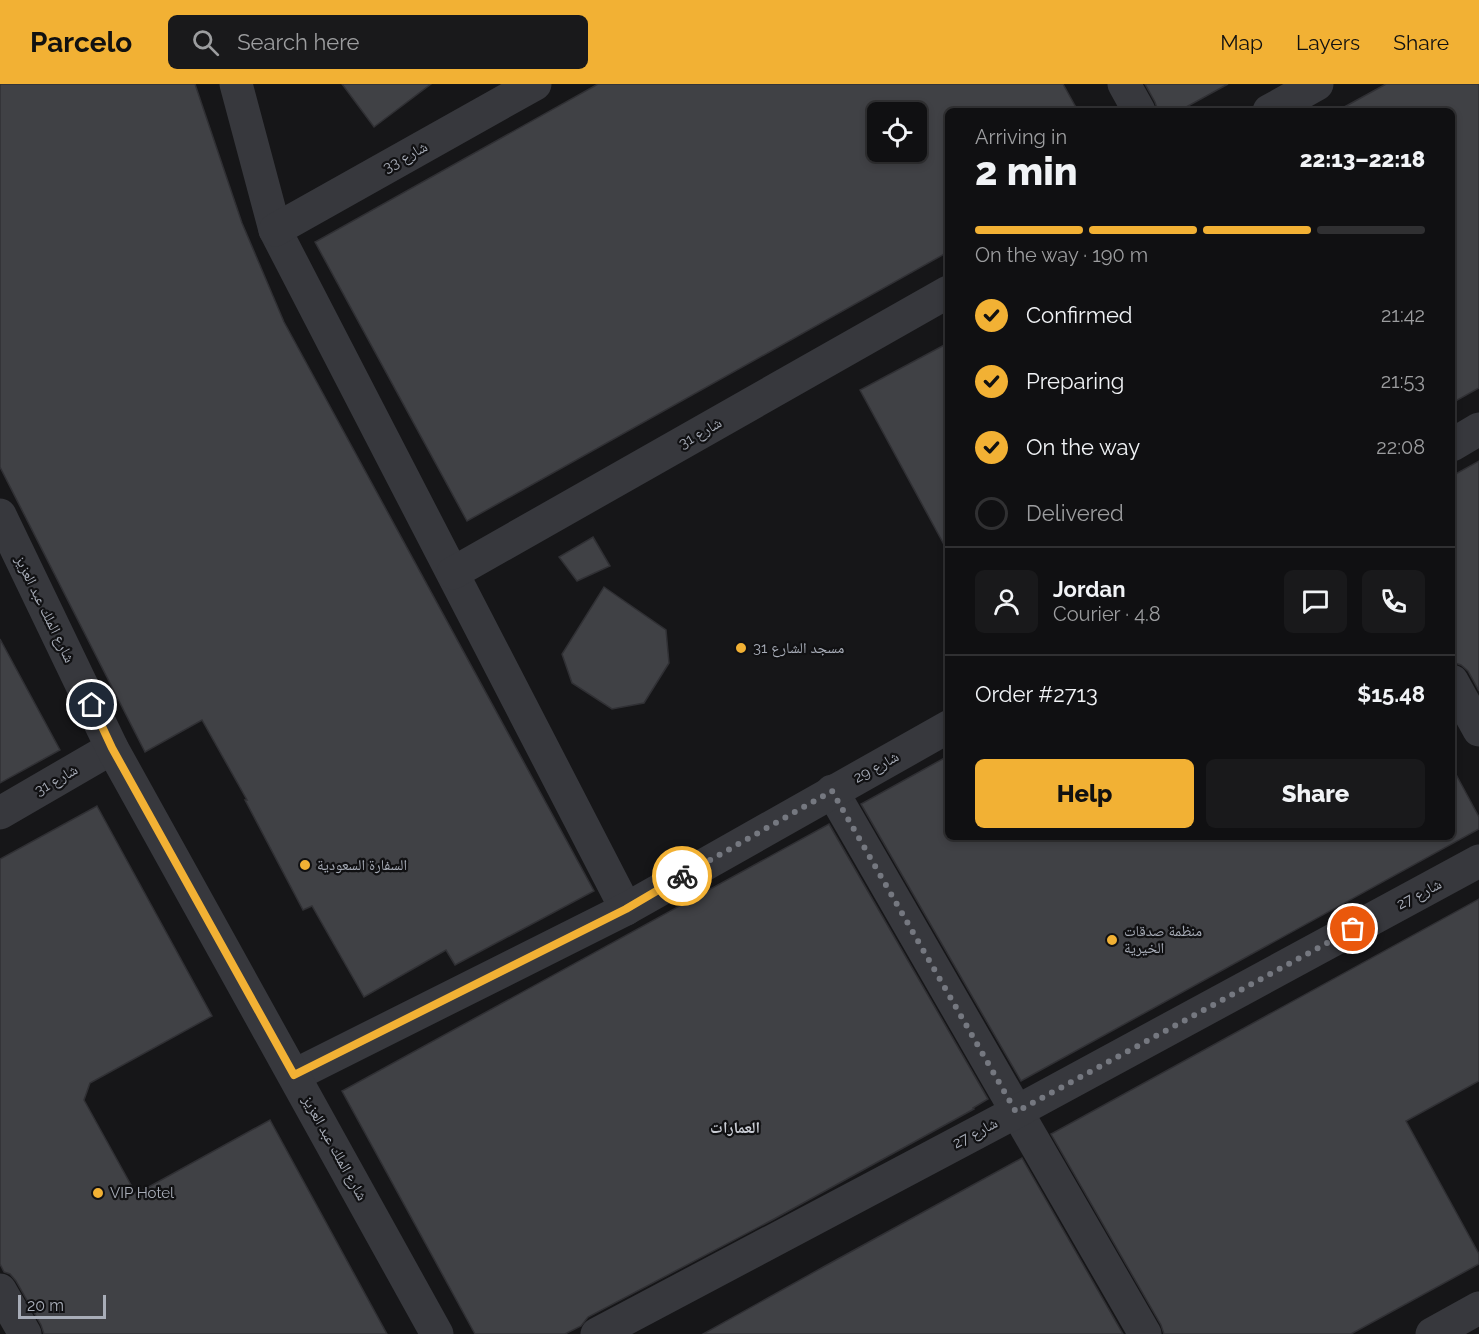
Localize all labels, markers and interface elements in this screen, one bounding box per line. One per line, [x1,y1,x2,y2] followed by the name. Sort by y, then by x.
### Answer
[168,15,588,69] search box
[30,26,132,59] text: Parcelo
[189,26,222,59] icon: search
[237,29,359,55] text: Search here
[1220,30,1263,55] text: Map
[1296,30,1360,55] text: Layers
[1393,30,1449,55] text: Share
[867,102,927,162] map controls
[867,102,927,162] button: locate
[975,125,1067,149] text: Arriving in
[379,137,431,177] street label: شارع 33
[1300,146,1425,172] text: 22:13–22:18
[975,148,1078,194] text: 2 min
[975,243,1148,267] text: On the way · 190 m
[975,299,1008,332] icon: check
[1026,302,1133,328] text: Confirmed
[1381,303,1425,327] text: 21:42
[975,365,1008,398] icon: check
[1026,368,1124,394] text: Preparing
[1381,369,1425,393] text: 21:53
[675,413,725,453] street label: شارع 31
[975,431,1008,464] icon: check
[1026,434,1140,460] text: On the way
[1376,435,1425,459] text: 22:08
[1026,500,1124,526] text: Delivered
[10,552,79,666] street label: شارع الملك عبد العزيز
[975,570,1038,633] button: person
[1284,570,1347,633] button: chat
[1362,570,1425,633] button: phone
[1053,576,1125,602] text: Jordan
[1053,602,1161,626] text: Courier · 4.8
[753,639,844,658] place label: مسجد الشارع 31
[734,641,748,655] marker: مسجد الشارع 31
[66,679,117,730] pin
[975,681,1098,707] text: Order #2713
[1357,681,1425,707] text: $15.48
[75,688,108,721] icon: home
[850,747,902,788] street label: شارع 29
[975,759,1194,828] button: Help
[1206,759,1425,828] button: Share
[31,760,81,800] street label: شارع 31
[652,846,712,906] courier
[317,856,407,874] place label: السفارة السعودية
[298,858,312,872] marker: السفارة السعودية
[666,860,699,893] icon: bike
[1394,875,1445,914] street label: شارع 27
[1327,903,1378,954] pin
[1336,912,1369,945] icon: bag
[1124,922,1202,957] place label: منظمة صدقات الخيرية
[1105,933,1119,947] marker: منظمة صدقات الخيرية
[297,1092,371,1204] street label: شارع الملك عبد العزيز
[950,1114,1001,1153] street label: شارع 27
[710,1118,760,1137] district label: العمارات
[110,1184,175,1202] place label: VIP Hotel
[91,1186,105,1200] marker: VIP Hotel
[18,1292,106,1320] scale bar
[27,1296,64,1315] text: 20 m

